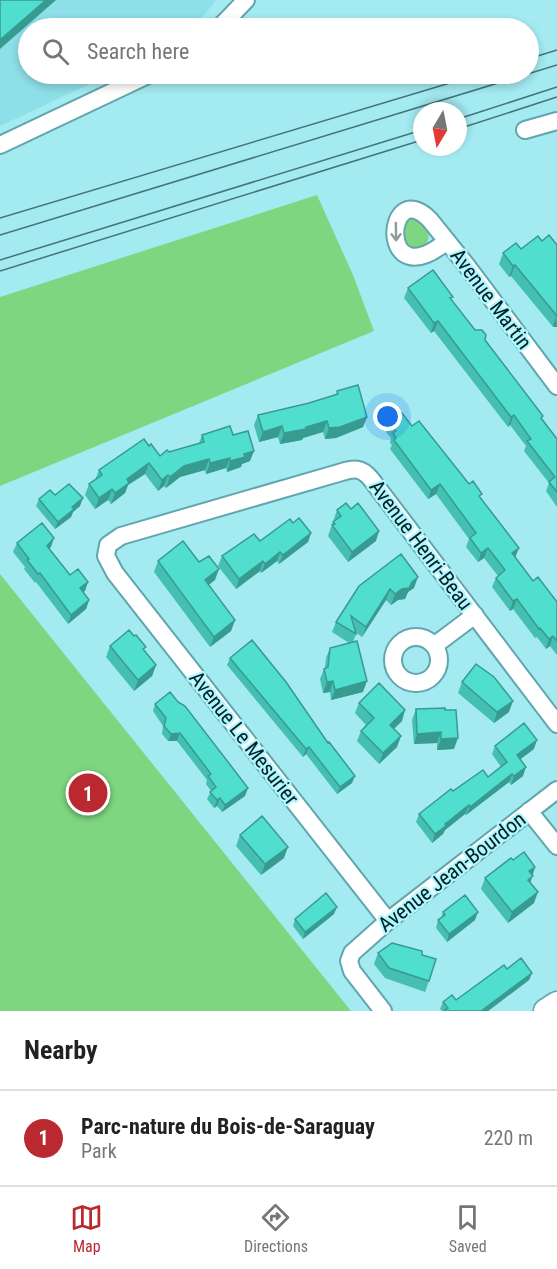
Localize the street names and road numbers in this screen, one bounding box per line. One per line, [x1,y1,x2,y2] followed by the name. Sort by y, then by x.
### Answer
[446,244,536,354] street label: Avenue Martin
[364,475,478,615] street label: Avenue Henri-Beau
[184,666,304,810] street label: Avenue Le Mesurier
[374,807,530,937] street label: Avenue Jean-Bourdon

